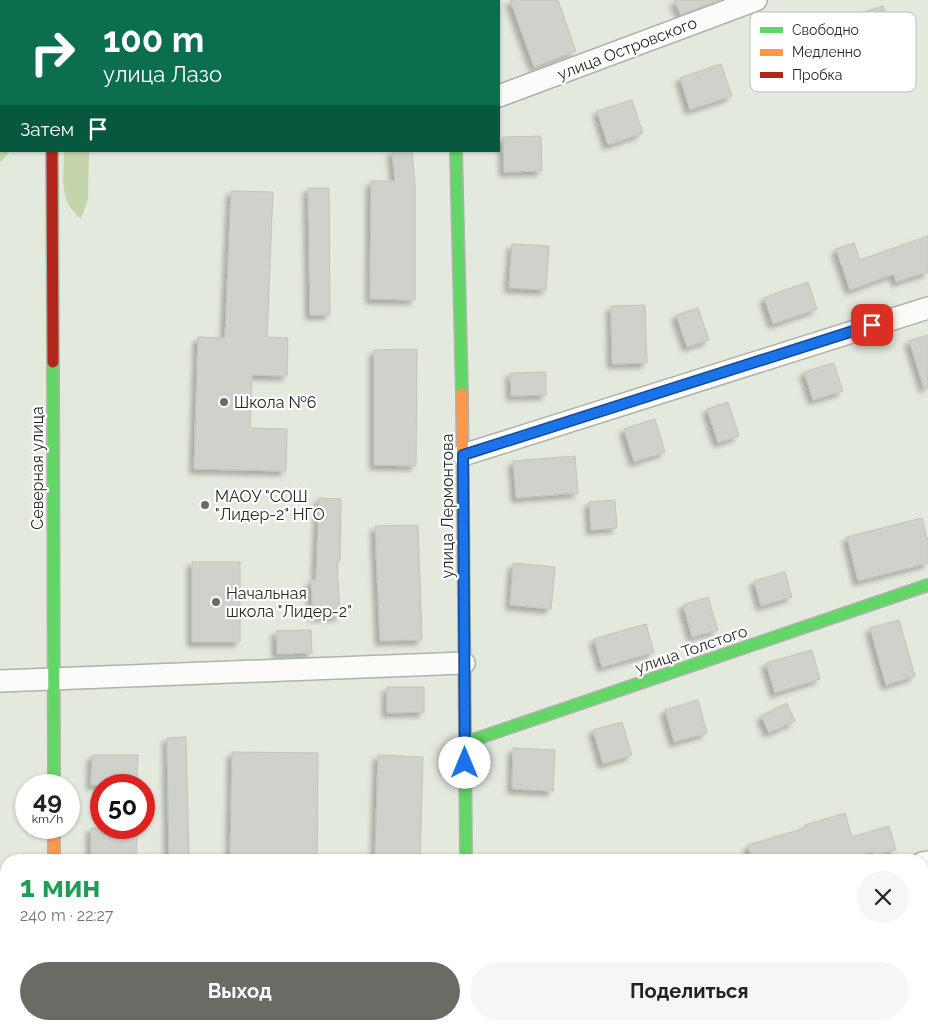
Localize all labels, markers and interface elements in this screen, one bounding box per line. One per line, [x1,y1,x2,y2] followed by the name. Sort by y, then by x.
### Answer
[750,12,916,92] legend
[555,13,700,84] street label: улица Островского
[103,19,204,60] text: 100 m
[20,20,85,85] icon: right
[792,22,859,38] text: Свободно
[792,44,861,60] text: Медленно
[103,61,222,87] text: улица Лазо
[792,67,842,83] text: Пробка
[84,115,112,143] icon: arrive
[20,118,74,140] text: Затем
[851,304,893,346] pin
[858,311,886,339] icon: arrive
[234,393,316,412] place label: Школа №6
[218,396,230,408] marker: Школа №6
[28,406,47,530] street label: Северная улица
[438,434,457,578] street label: улица Лермонтова
[215,487,325,524] place label: МАОУ "СОШ "Лидер-2" НГО
[199,499,211,511] marker: МАОУ "СОШ "Лидер-2" НГО
[226,584,352,621] place label: Начальная школа "Лидер-2"
[210,596,222,608] marker: Начальная школа "Лидер-2"
[633,621,750,678] street label: улица Толстого
[438,736,490,788] position arrow
[90,774,155,839] speed limit sign: 50
[33,785,62,815] text: 49
[32,812,63,826] text: km/h
[20,869,100,904] text: 1 мин
[857,871,909,923] button: close
[20,906,113,925] text: 240 m · 22:27
[20,962,460,1020] button: Выход
[470,962,909,1020] button: Поделиться

